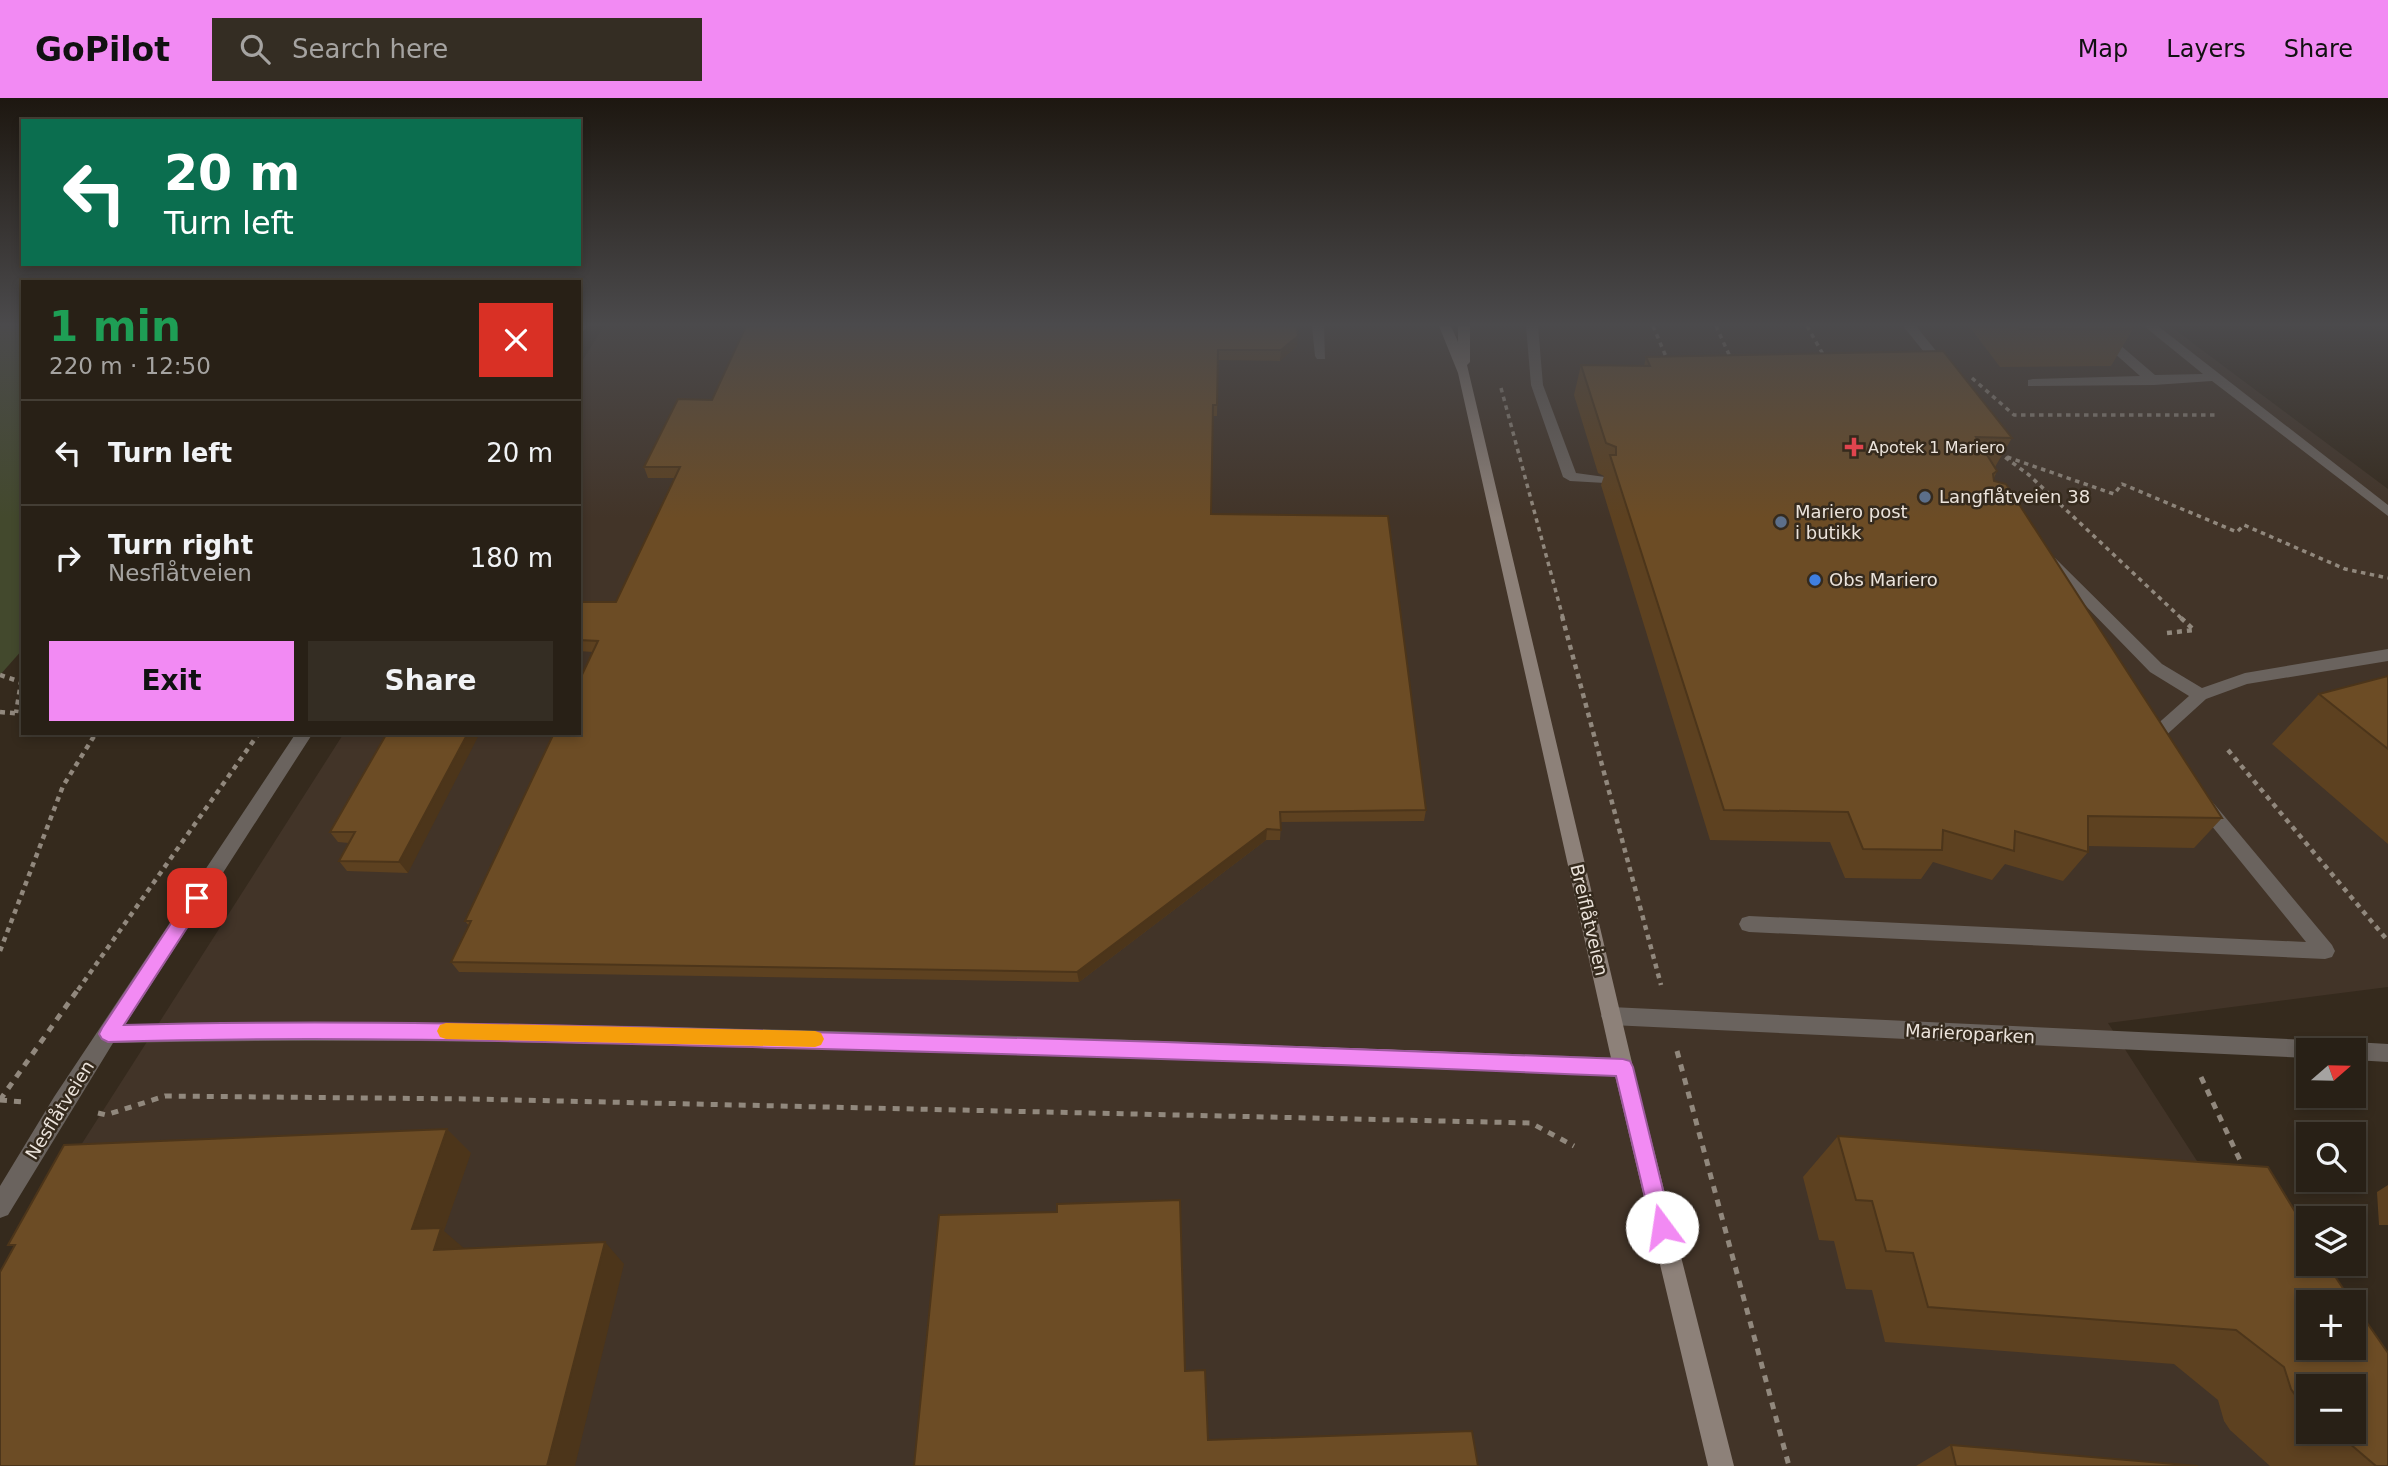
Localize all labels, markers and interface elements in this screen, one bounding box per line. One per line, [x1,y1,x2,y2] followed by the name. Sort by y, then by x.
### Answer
[212,18,702,81] search box
[35,30,170,69] text: GoPilot
[236,30,274,68] icon: search
[292,34,448,64] text: Search here
[2078,35,2128,63] text: Map
[2166,35,2246,63] text: Layers
[2284,35,2353,63] text: Share
[164,145,300,202] text: 20 m
[49,147,140,238] icon: left
[164,204,294,242] text: Turn left
[49,302,181,351] text: 1 min
[479,303,553,377] button: close
[49,353,211,379] text: 220 m · 12:50
[49,434,87,472] icon: left
[108,438,232,468] text: Turn left
[486,438,553,468] text: 20 m
[1868,438,2005,457] place label: Apotek 1 Mariero
[1846,439,1862,455] marker: Apotek 1 Mariero
[1939,486,2090,507] place label: Langflåtveien 38
[1917,489,1933,505] marker: Langflåtveien 38
[1795,501,1908,543] place label: Mariero post i butikk
[1773,514,1789,530] marker: Mariero post i butikk
[108,530,253,560] text: Turn right
[49,539,87,577] icon: right
[470,543,553,573] text: 180 m
[108,560,252,586] text: Nesflåtveien
[1829,569,1938,590] place label: Obs Mariero
[1807,572,1823,588] marker: Obs Mariero
[49,641,294,721] button: Exit
[308,641,553,721] button: Share
[1566,862,1613,978] street label: Breiflåtveien
[167,868,227,928] pin
[178,879,216,917] icon: arrive
[1904,1020,2036,1047] street label: Marieroparken
[2296,1038,2366,1108] north arrow
[2296,1038,2366,1444] map controls
[21,1056,98,1163] street label: Nesflåtveien
[2296,1122,2366,1192] button: search
[1625,1190,1699,1264] position arrow
[2296,1206,2366,1276] button: layers
[2296,1290,2366,1360] button: +
[2296,1374,2366,1444] button: −

